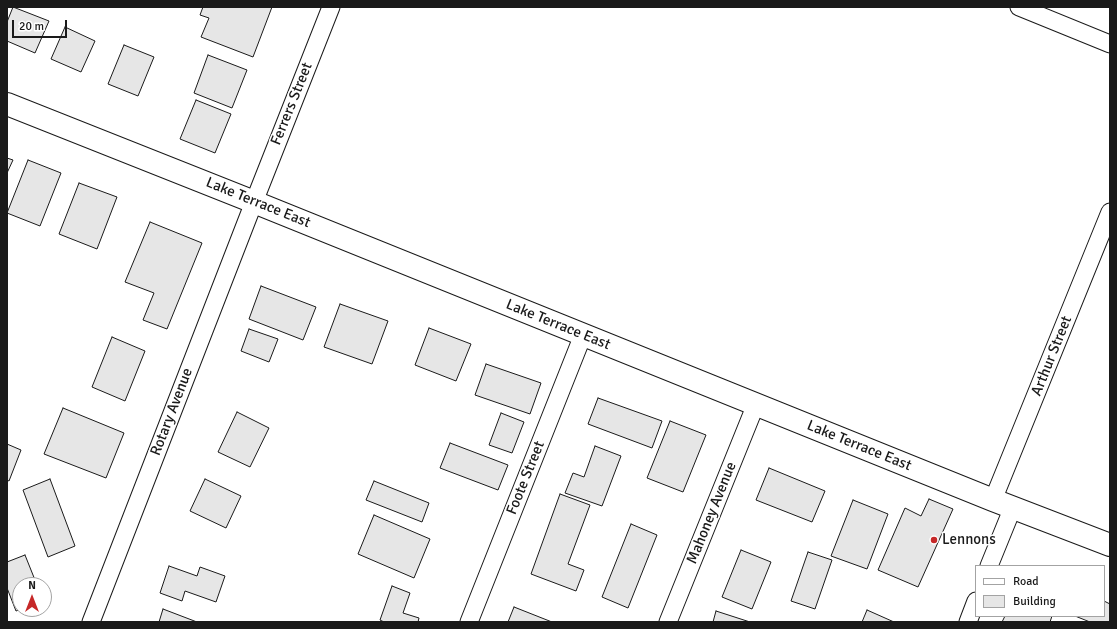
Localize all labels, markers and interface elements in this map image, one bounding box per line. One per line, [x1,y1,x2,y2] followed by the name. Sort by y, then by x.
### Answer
[14,12,69,38] scale bar
[19,19,44,34] text: 20 m
[267,60,317,148] street label: Ferrers Street
[203,174,313,232] street label: Lake Terrace East
[503,296,613,354] street label: Lake Terrace East
[1028,313,1076,399] street label: Arthur Street
[147,366,197,458] street label: Rotary Avenue
[804,417,914,475] street label: Lake Terrace East
[503,439,549,517] street label: Foote Street
[683,459,741,567] street label: Mahoney Avenue
[942,531,996,549] place label: Lennons
[929,535,939,545] marker: Lennons
[975,565,1105,617] legend
[1013,574,1039,589] text: Road
[12,577,52,617] north arrow
[28,579,36,592] text: N
[1013,594,1056,609] text: Building

